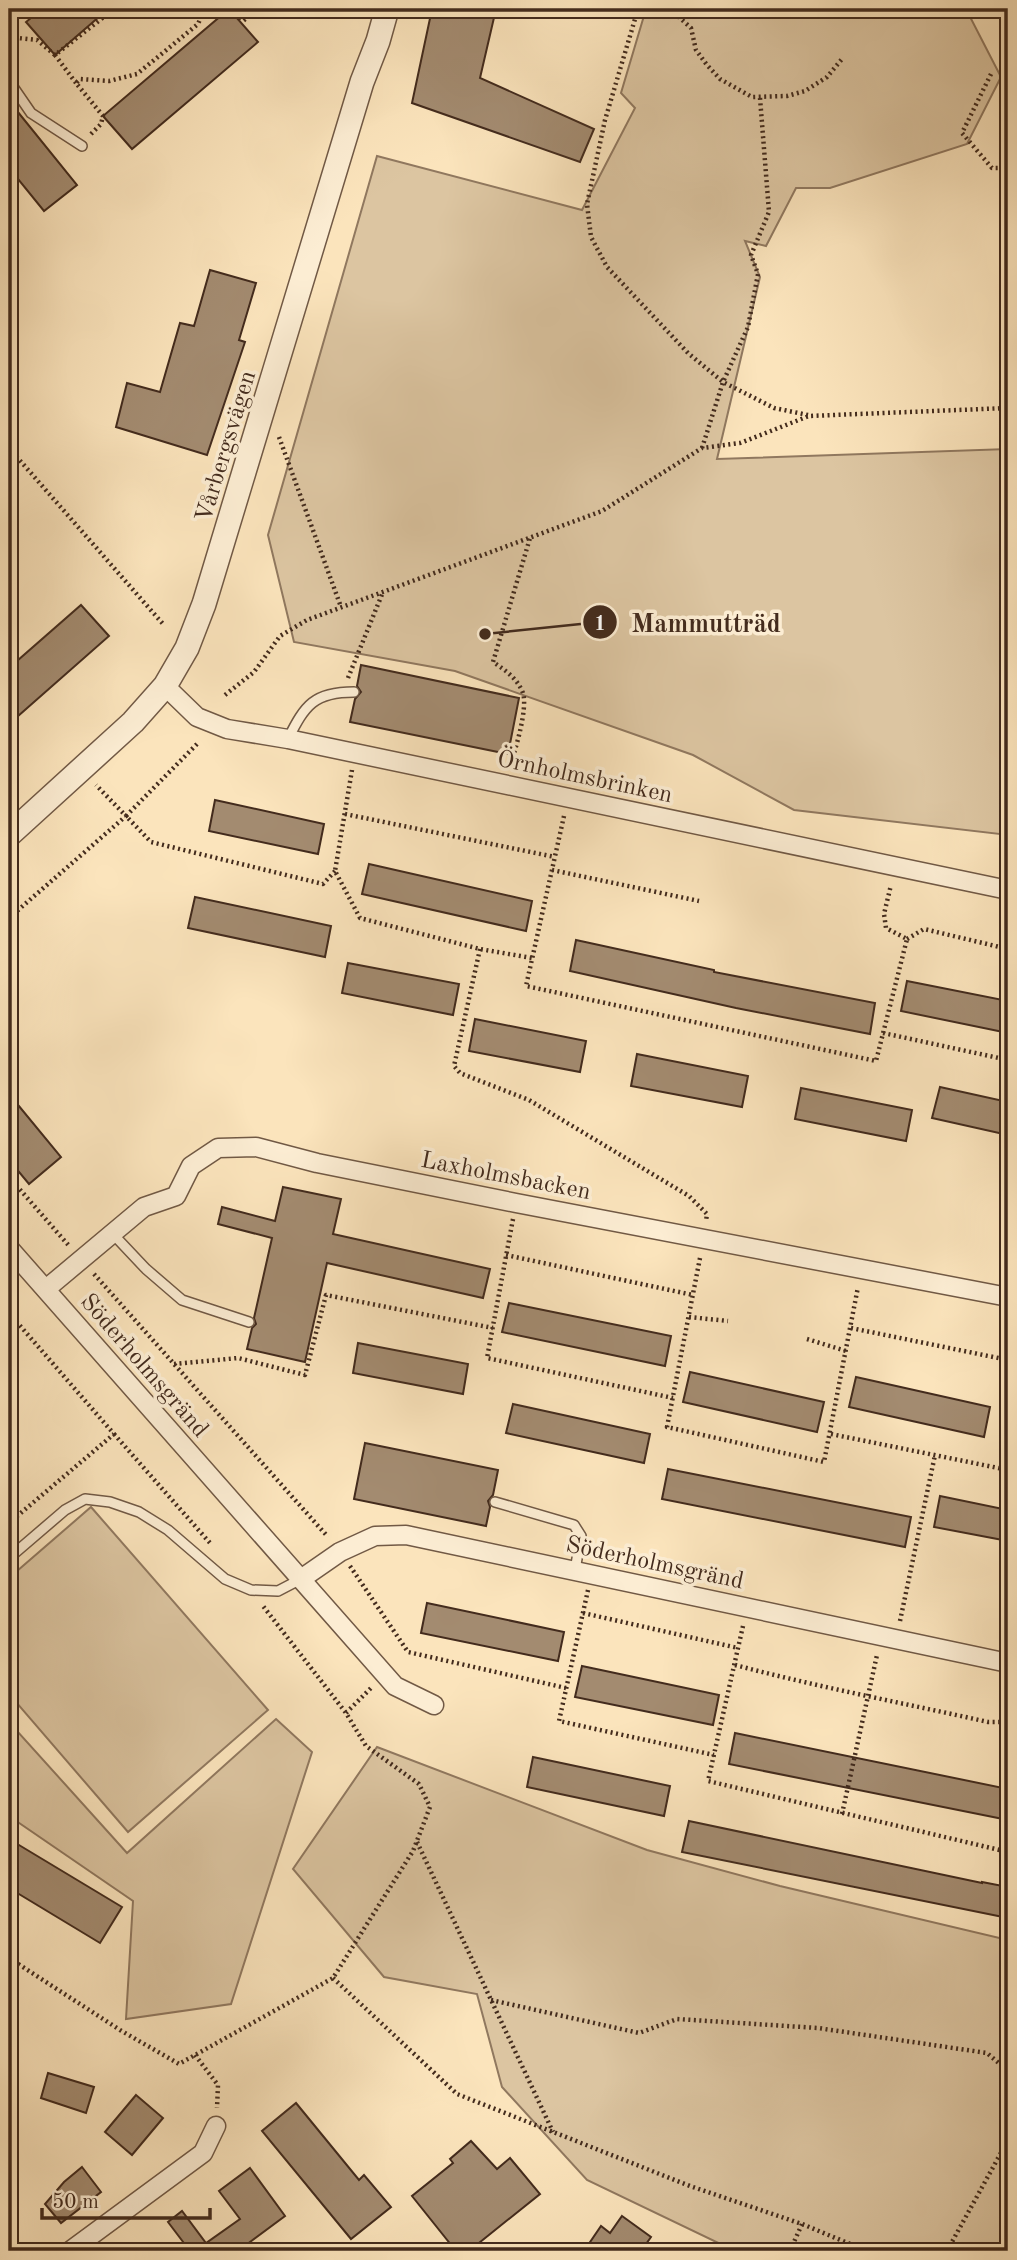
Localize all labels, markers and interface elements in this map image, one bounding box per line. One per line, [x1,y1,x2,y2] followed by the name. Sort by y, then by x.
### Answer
[192,368,261,525] street label: Vårbergsvägen
[582,599,795,646] callout: Mammutträd
[631,612,781,638] text: Mammutträd
[594,614,606,635] text: 1
[495,744,675,808] street label: Örnholmsbrinken
[419,1149,593,1205] street label: Laxholmsbacken
[75,1290,212,1443] street label: Söderholmsgränd
[563,1533,746,1595] street label: Söderholmsgränd
[42,2176,210,2220] scale bar
[52,2192,99,2213] text: 50 m

